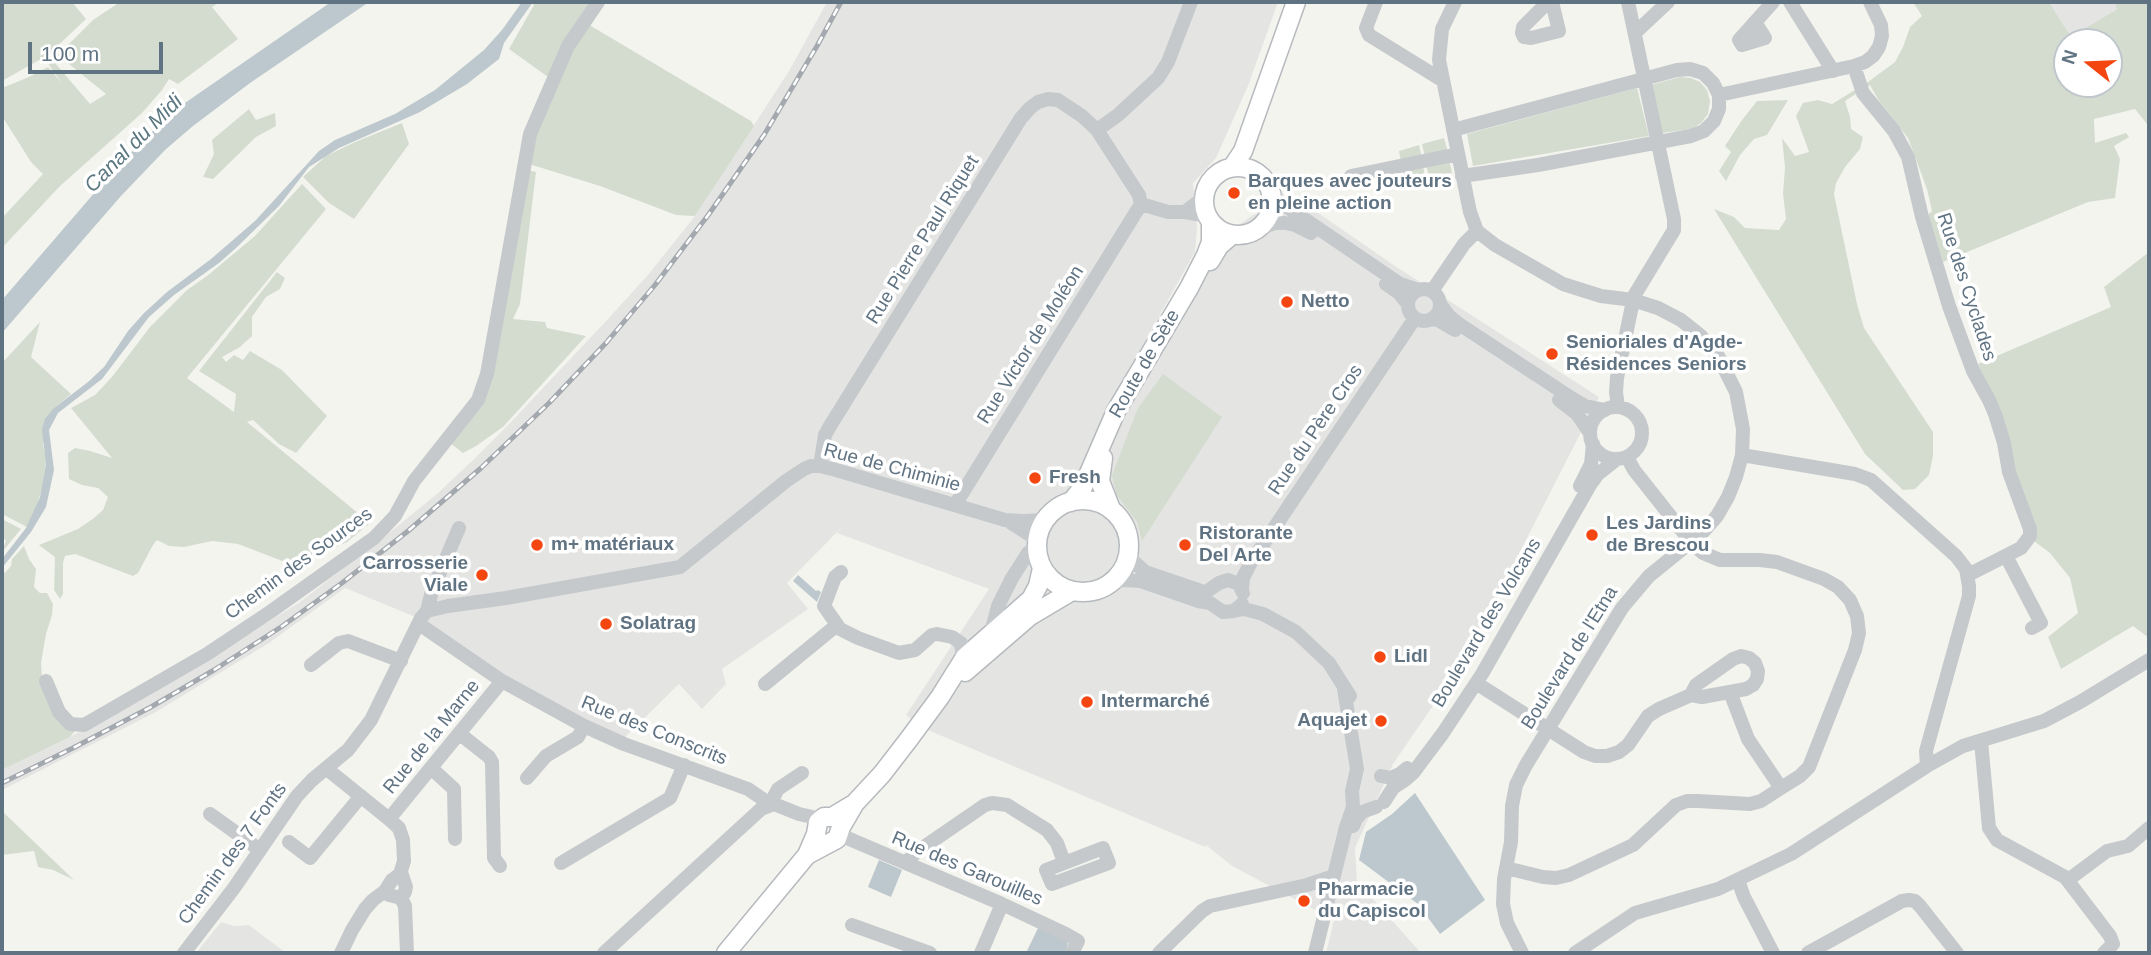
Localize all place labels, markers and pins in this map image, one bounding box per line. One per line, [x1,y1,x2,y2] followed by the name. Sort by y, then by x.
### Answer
[1248,171,1452,215] place label: Barques avec jouteurs en pleine action
[1226,185,1242,201] marker: Barques avec jouteurs en pleine action
[1301,291,1350,313] place label: Netto
[1279,294,1295,310] marker: Netto
[1566,332,1747,376] place label: Senioriales d'Agde- Résidences Seniors
[1544,346,1560,362] marker: Senioriales d'Agde- Résidences Seniors
[1049,467,1101,489] place label: Fresh
[1027,470,1043,486] marker: Fresh
[1606,513,1712,557] place label: Les Jardins de Brescou
[1199,523,1293,567] place label: Ristorante Del Arte
[1584,527,1600,543] marker: Les Jardins de Brescou
[551,534,674,556] place label: m+ matériaux
[529,537,545,553] marker: m+ matériaux
[1177,537,1193,553] marker: Ristorante Del Arte
[362,553,468,597] place label: Carrosserie Viale
[474,567,490,583] marker: Carrosserie Viale
[620,613,696,635] place label: Solatrag
[598,616,614,632] marker: Solatrag
[1394,646,1428,668] place label: Lidl
[1372,649,1388,665] marker: Lidl
[1101,691,1210,713] place label: Intermarché
[1079,694,1095,710] marker: Intermarché
[1297,710,1367,732] place label: Aquajet
[1373,713,1389,729] marker: Aquajet
[1318,879,1426,923] place label: Pharmacie du Capiscol
[1296,893,1312,909] marker: Pharmacie du Capiscol

